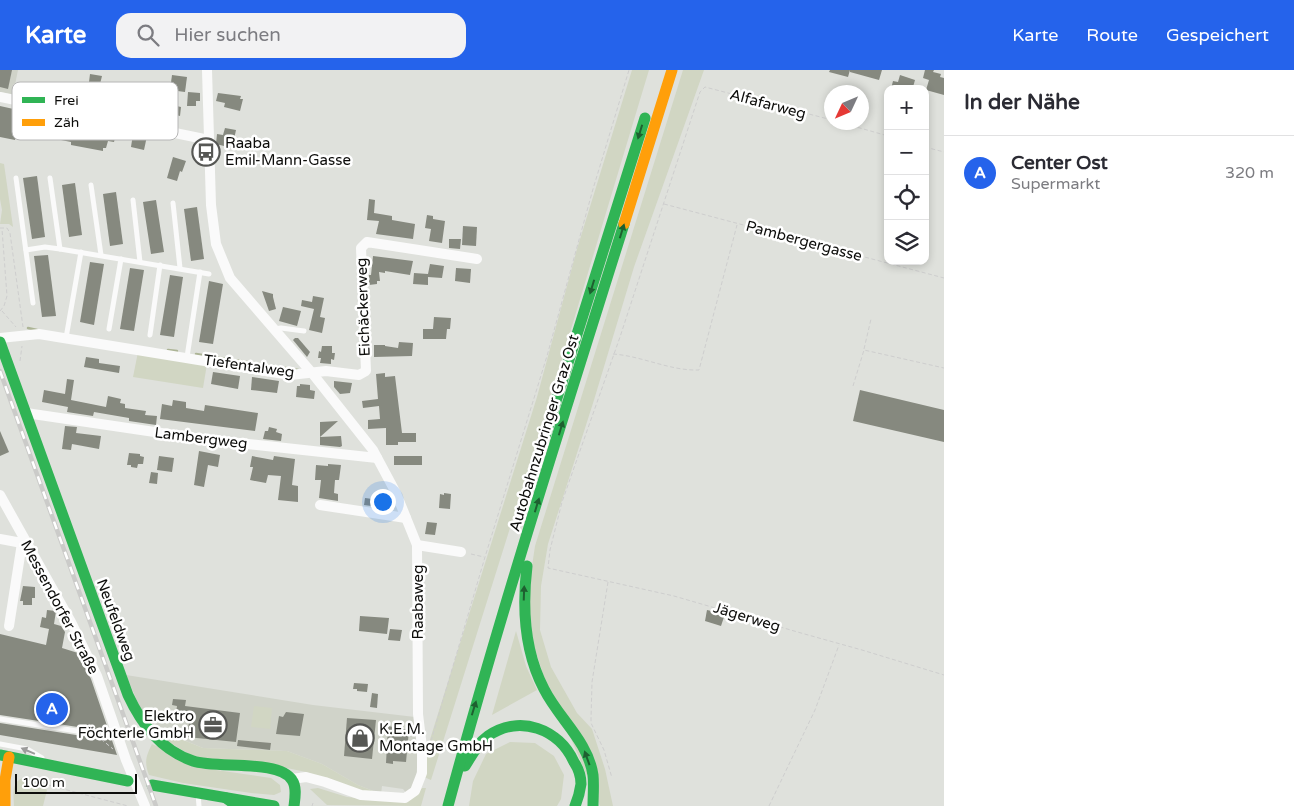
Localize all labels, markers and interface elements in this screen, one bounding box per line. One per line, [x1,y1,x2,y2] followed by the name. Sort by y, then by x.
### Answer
[116,13,466,58] search box
[25,21,86,50] text: Karte
[134,21,162,49] icon: search
[174,24,281,46] text: Hier suchen
[1012,24,1058,46] text: Karte
[1086,24,1138,46] text: Route
[1166,24,1269,46] text: Gespeichert
[12,82,178,140] legend
[728,85,808,123] street label: Alfafarweg
[824,85,869,130] north arrow
[884,85,929,265] map controls
[884,85,929,130] button: +
[964,90,1080,115] text: In der Nähe
[54,92,79,109] text: Frei
[54,114,79,131] text: Zäh
[636,125,644,140] one-way arrow
[884,130,929,175] button: −
[225,134,351,169] place label: Raaba Emil-Mann-Gasse
[191,137,221,167] bus stop icon: Raaba Emil-Mann-Gasse
[1011,152,1108,174] text: Center Ost
[974,163,986,183] text: A
[1225,163,1274,183] text: 320 m
[1011,174,1100,194] text: Supermarkt
[884,175,929,220] button: locate
[744,217,864,265] street label: Pambergergasse
[884,220,929,265] button: layers
[619,223,627,238] one-way arrow
[352,257,374,357] street label: Eichäckerweg
[587,280,595,295] one-way arrow
[505,332,583,534] street label: Autobahnzubringer Graz Ost
[202,351,296,381] street label: Tiefentalweg
[557,421,565,436] one-way arrow
[153,423,249,453] street label: Lambergweg
[370,489,396,515] your location
[533,497,541,512] one-way arrow
[17,537,103,677] street label: Messendorfer Straße
[409,564,427,640] street label: Raabaweg
[93,576,139,664] street label: Neufeldweg
[520,584,528,600] one-way arrow
[711,598,783,636] street label: Jägerweg
[36,690,68,728] pin: A
[471,700,479,715] one-way arrow
[78,707,194,742] place label: Elektro Föchterle GmbH
[198,710,228,740] office icon: Elektro Föchterle GmbH
[379,720,493,755] place label: K.E.M. Montage GmbH
[345,723,375,753] shop icon: K.E.M. Montage GmbH
[20,747,35,755] one-way arrow
[583,750,591,765] one-way arrow
[15,771,138,794] scale bar
[22,774,65,791] text: 100 m

